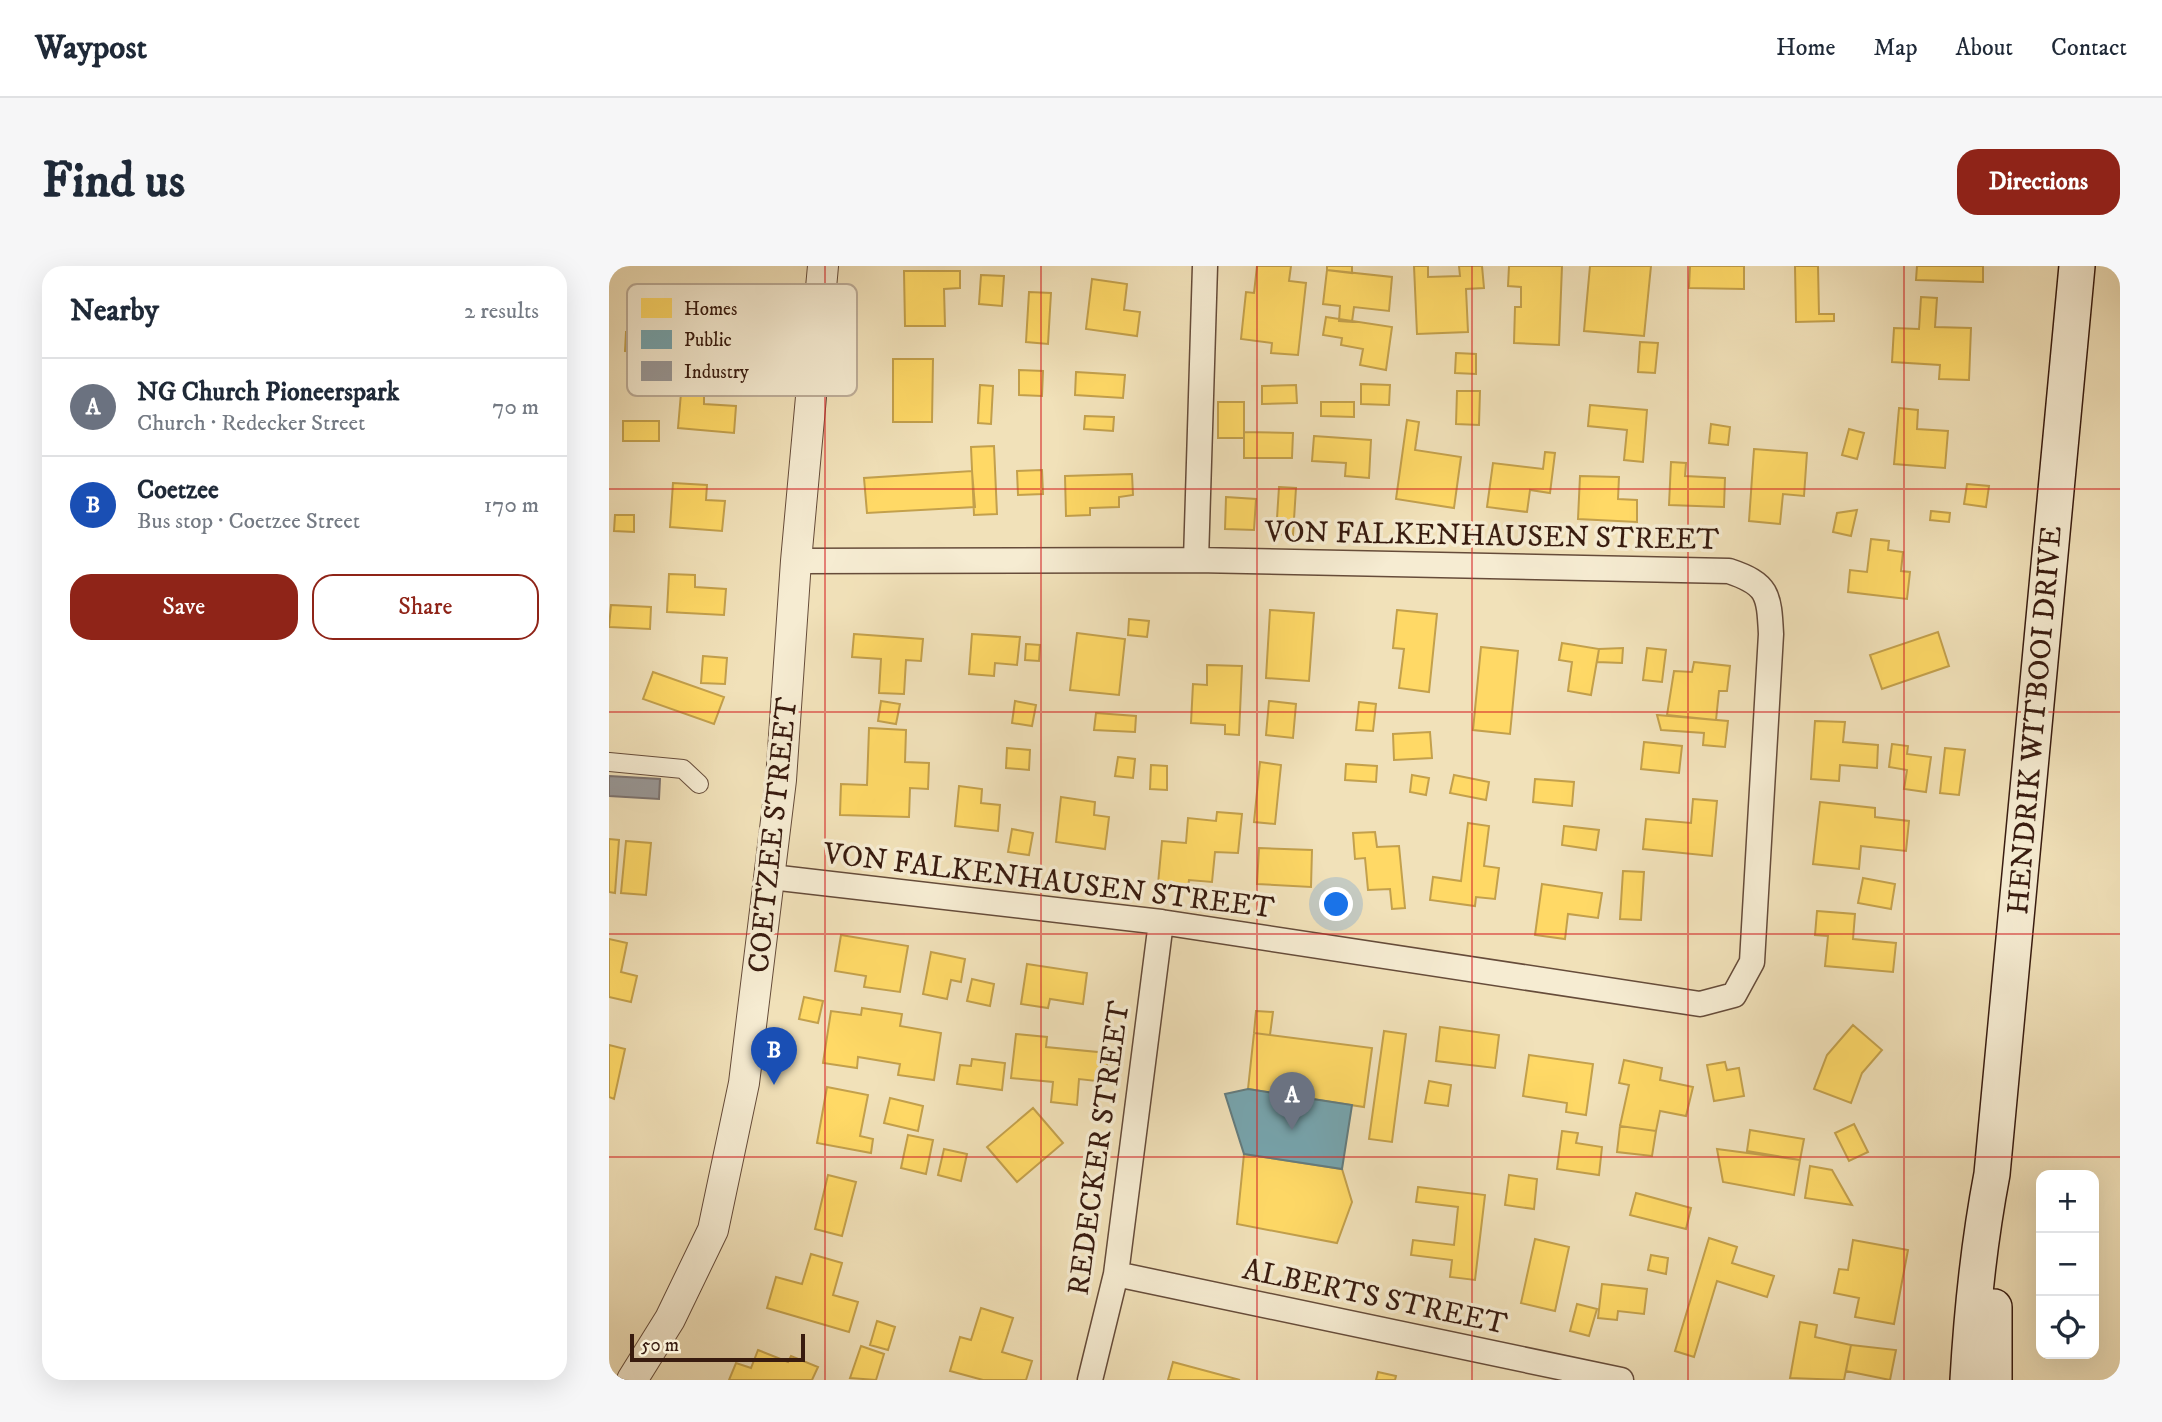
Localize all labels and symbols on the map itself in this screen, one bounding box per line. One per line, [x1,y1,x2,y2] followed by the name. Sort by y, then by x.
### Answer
[627,284,857,396] legend
[684,298,737,321] text: Homes
[684,329,732,352] text: Public
[684,361,750,384] text: Industry
[1264,514,1720,559] street label: VON FALKENHAUSEN STREET
[2000,524,2071,916] street label: HENDRIK WITBOOI DRIVE
[741,695,806,975] street label: COETZEE STREET
[820,835,1277,928] street label: VON FALKENHAUSEN STREET
[1319,887,1353,921] your location
[1061,998,1138,1298] street label: REDECKER STREET
[751,1027,797,1085] pin: B
[1269,1072,1315,1130] pin: A
[1239,1251,1511,1344] street label: ALBERTS STREET
[630,1331,805,1363] scale bar

